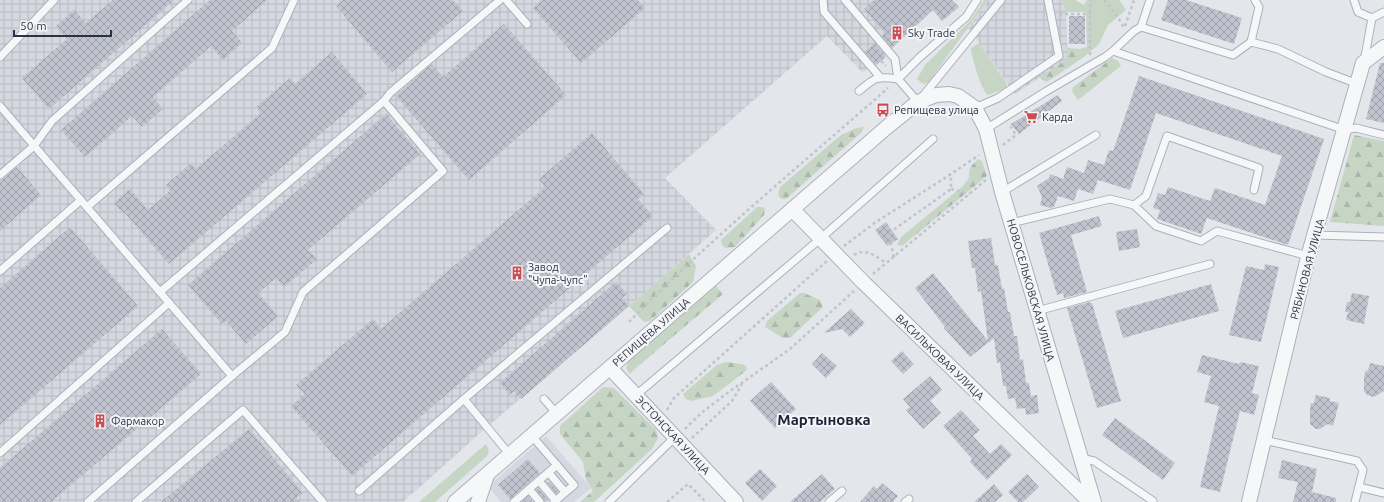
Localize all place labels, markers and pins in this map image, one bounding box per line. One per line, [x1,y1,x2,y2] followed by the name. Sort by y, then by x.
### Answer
[889,25,905,41] building icon: Sky Trade
[908,27,955,39] place label: Sky Trade
[875,102,891,118] bus stop icon: Репищева улица
[894,104,979,116] place label: Репищева улица
[1023,109,1039,125] supermarket icon: Карда
[1042,111,1073,123] place label: Карда
[528,261,588,286] place label: Завод "Чупа-Чупс"
[509,265,525,281] building icon: Завод "Чупа-Чупс"
[92,413,108,429] building icon: Фармакор
[111,415,164,427] place label: Фармакор

